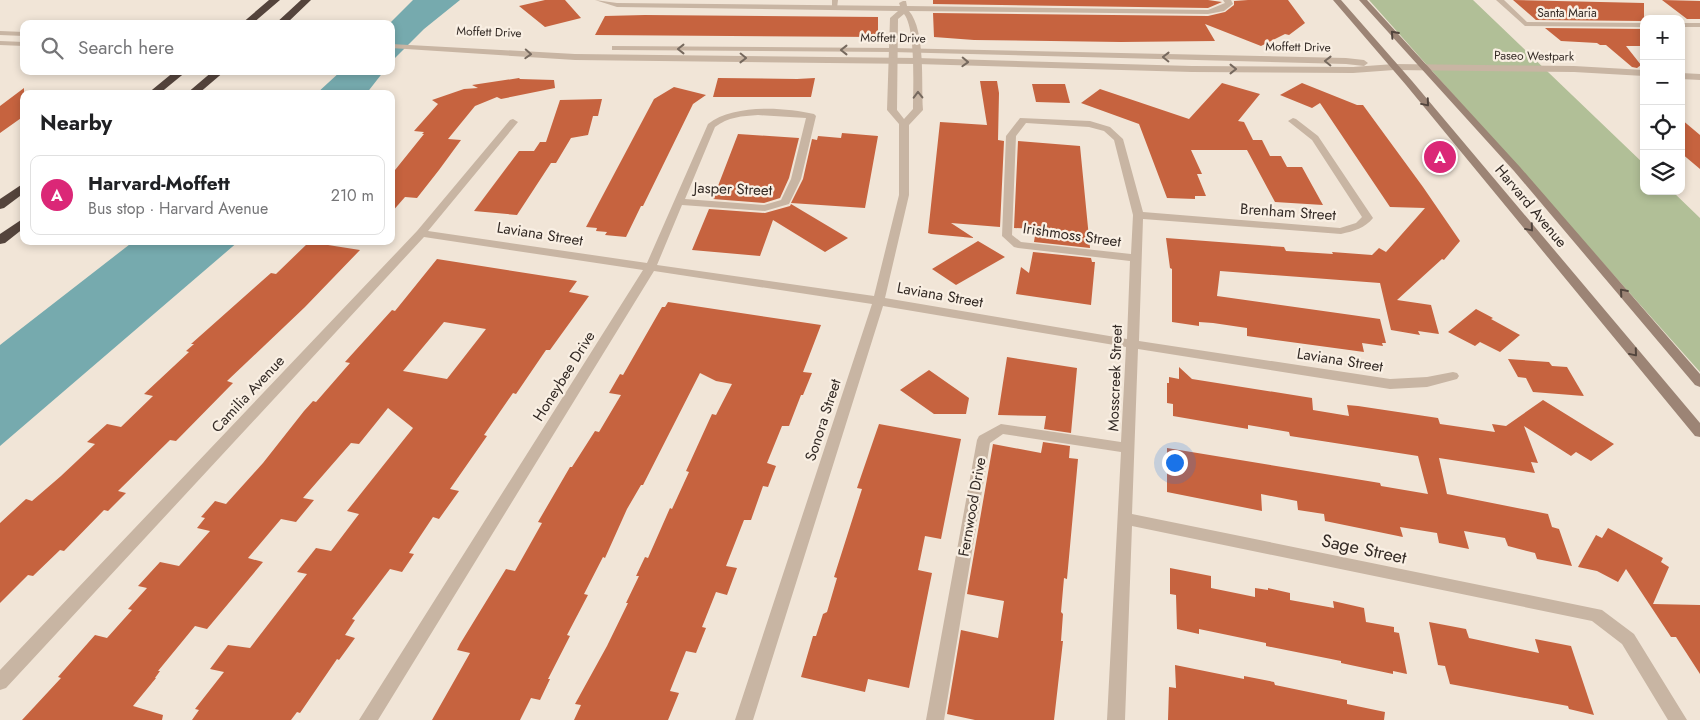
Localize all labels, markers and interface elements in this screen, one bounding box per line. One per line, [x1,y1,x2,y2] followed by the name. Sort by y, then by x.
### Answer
[1537,4,1597,22] street label: Santa Maria
[1640,15,1685,195] map controls
[1640,15,1685,60] button: +
[20,20,395,75] search box
[456,22,522,42] street label: Moffett Drive
[860,28,926,48] street label: Moffett Drive
[1391,30,1400,39] one-way arrow
[38,34,66,62] icon: search
[78,34,174,61] text: Search here
[1265,37,1331,57] street label: Moffett Drive
[677,44,684,54] one-way arrow
[839,45,847,55] one-way arrow
[1494,46,1575,66] street label: Paseo Westpark
[524,48,532,59] one-way arrow
[1162,52,1170,62] one-way arrow
[739,53,747,64] one-way arrow
[1324,55,1332,66] one-way arrow
[962,57,970,67] one-way arrow
[1640,60,1685,105] button: −
[1229,64,1237,74] one-way arrow
[912,91,923,99] one-way arrow
[1421,98,1430,107] one-way arrow
[1640,105,1685,150] button: locate
[40,108,112,138] text: Nearby
[1424,138,1456,176] pin: A
[1640,150,1685,195] button: layers
[1490,160,1572,252] street label: Harvard Avenue
[88,170,230,197] text: Harvard-Moffett
[691,177,773,201] street label: Jasper Street
[51,184,63,207] text: A
[331,184,374,207] text: 210 m
[88,197,268,220] text: Bus stop · Harvard Avenue
[1239,198,1337,226] street label: Brenham Street
[495,216,585,252] street label: Laviana Street
[1021,217,1123,253] street label: Irishmoss Street
[1525,223,1534,232] one-way arrow
[895,277,985,313] street label: Laviana Street
[1620,289,1628,298] one-way arrow
[1102,324,1128,432] street label: Mosscreek Street
[527,326,601,425] street label: Honeybee Drive
[1295,342,1385,378] street label: Laviana Street
[1629,347,1637,356] one-way arrow
[206,350,290,438] street label: Camilia Avenue
[799,376,847,464] street label: Sonora Street
[1162,450,1188,476] your location
[952,455,992,558] street label: Fernwood Drive
[1319,527,1410,571] street label: Sage Street

